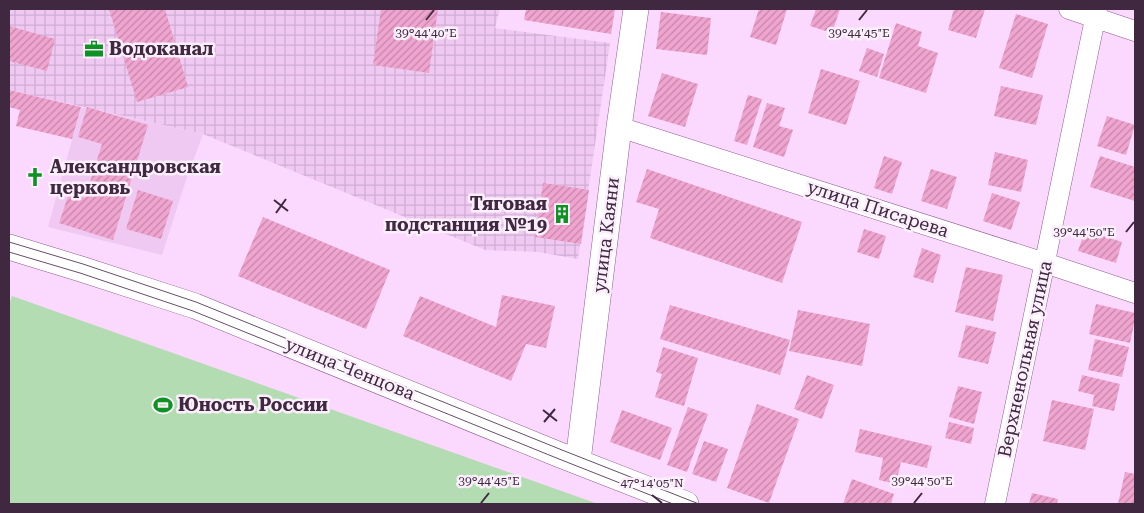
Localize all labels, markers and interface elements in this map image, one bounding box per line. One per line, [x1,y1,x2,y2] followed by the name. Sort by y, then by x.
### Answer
[395,26,457,40] text: 39°44'40"E
[828,26,890,40] text: 39°44'45"E
[83,38,105,60] office icon: Водоканал
[109,38,213,59] place label: Водоканал
[50,156,221,198] place label: Александровская церковь
[24,166,46,188] church icon: Александровская церковь
[588,176,623,294] street label: улица Каяни
[805,176,952,241] street label: улица Писарева
[385,193,547,235] place label: Тяговая подстанция №19
[551,203,573,225] building icon: Тяговая подстанция №19
[1053,225,1115,239] text: 39°44'50"E
[993,258,1056,459] street label: Верхненольная улица
[282,333,418,404] street label: улица Ченцова
[152,394,174,416] sports icon: Юность России
[178,394,328,415] place label: Юность России
[458,474,520,488] text: 39°44'45"E
[891,474,953,488] text: 39°44'50"E
[620,476,684,490] text: 47°14'05"N

